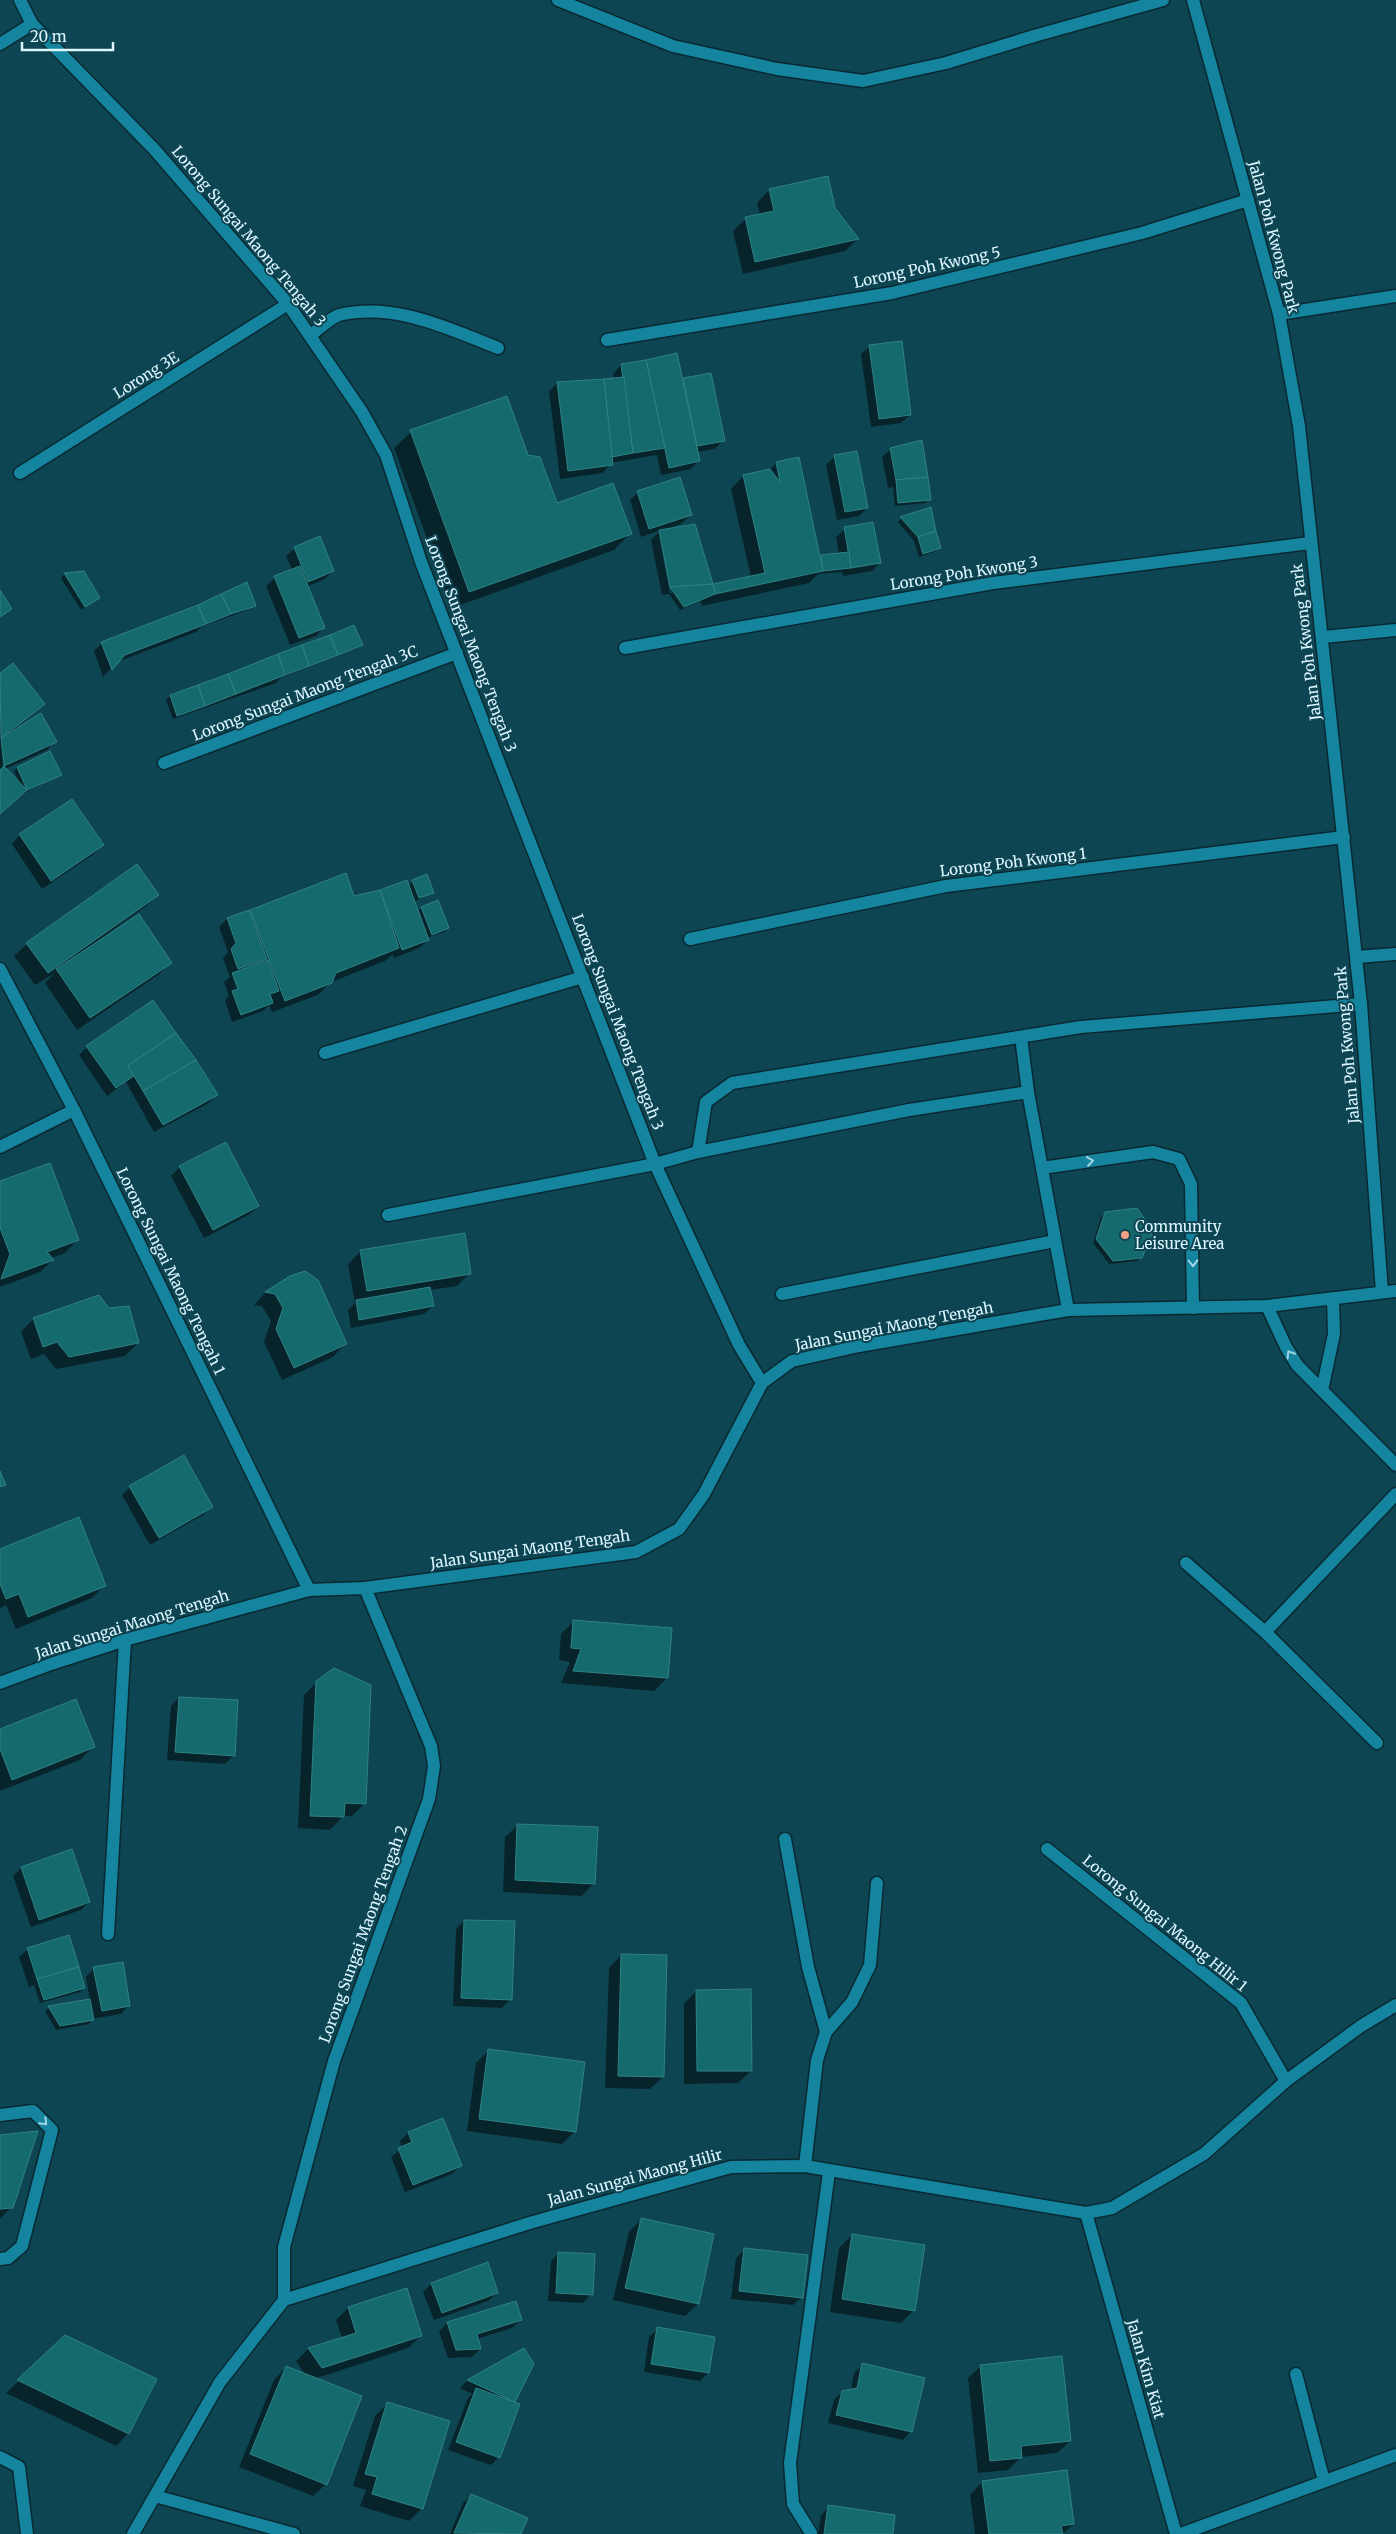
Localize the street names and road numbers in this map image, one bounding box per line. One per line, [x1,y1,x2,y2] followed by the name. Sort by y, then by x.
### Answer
[168,142,330,330] street label: Lorong Sungai Maong Tengah 3
[1244,157,1304,316] street label: Jalan Poh Kwong Park
[852,242,1002,292] street label: Lorong Poh Kwong 5
[110,347,182,402] street label: Lorong 3E
[421,533,521,755] street label: Lorong Sungai Maong Tengah 3
[889,552,1039,594] street label: Lorong Poh Kwong 3
[1287,562,1325,722] street label: Jalan Poh Kwong Park
[190,641,420,745] street label: Lorong Sungai Maong Tengah 3C
[939,844,1088,880] street label: Lorong Poh Kwong 1
[568,911,668,1133] street label: Lorong Sungai Maong Tengah 3
[1331,965,1363,1125] street label: Jalan Poh Kwong Park
[112,1164,230,1378] street label: Lorong Sungai Maong Tengah 1
[792,1297,995,1355] street label: Jalan Sungai Maong Tengah
[428,1526,631,1573] street label: Jalan Sungai Maong Tengah
[32,1585,231,1663] street label: Jalan Sungai Maong Tengah
[315,1823,411,2045] street label: Lorong Sungai Maong Tengah 2
[1079,1851,1251,1995] street label: Lorong Sungai Maong Hilir 1
[545,2144,725,2210] street label: Jalan Sungai Maong Hilir
[1122,2316,1169,2421] street label: Jalan Kim Kiat

